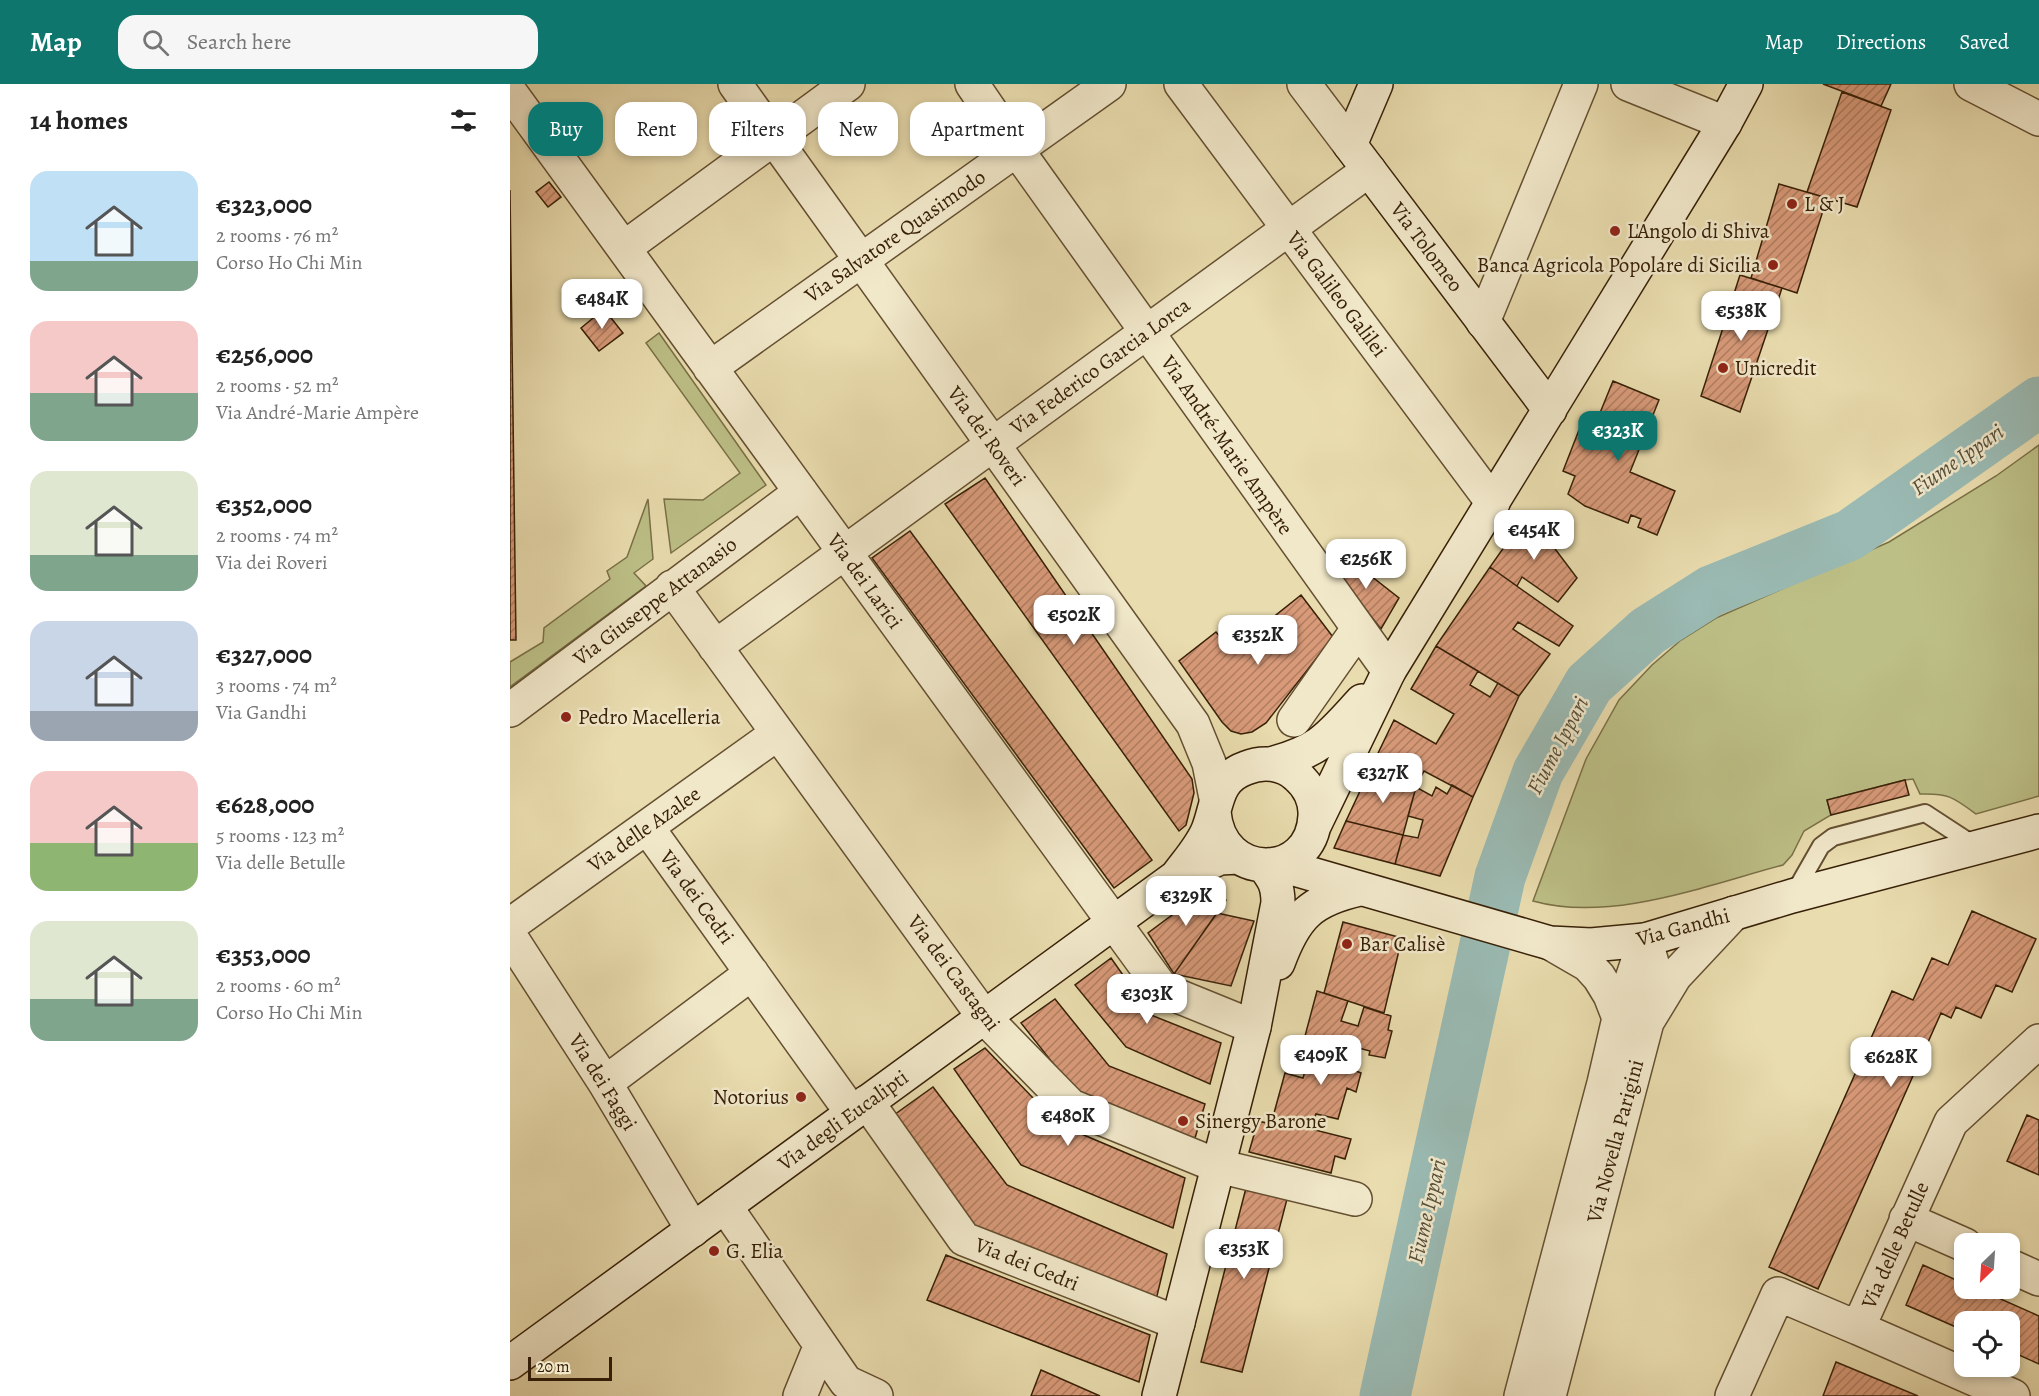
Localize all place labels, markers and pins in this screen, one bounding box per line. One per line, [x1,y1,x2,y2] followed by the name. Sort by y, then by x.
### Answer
[1804,190,1845,218] place label: L & J
[1785,197,1799,211] marker: L & J
[1627,217,1770,245] place label: L'Angolo di Shiva
[1608,224,1622,238] marker: L'Angolo di Shiva
[1477,251,1761,279] place label: Banca Agricola Popolare di Sicilia
[1766,258,1780,272] marker: Banca Agricola Popolare di Sicilia
[560,279,644,330] pin: €484K
[1699,291,1783,342] pin: €538K
[1735,354,1817,382] place label: Unicredit
[1716,361,1730,375] marker: Unicredit
[1576,411,1660,462] pin: €323K
[1492,510,1576,561] pin: €454K
[1324,539,1408,590] pin: €256K
[1032,595,1116,646] pin: €502K
[1216,615,1300,666] pin: €352K
[578,703,721,731] place label: Pedro Macelleria
[559,710,573,724] marker: Pedro Macelleria
[1341,753,1425,804] pin: €327K
[1144,876,1228,927] pin: €329K
[1359,930,1445,958] place label: Bar Calisè
[1340,937,1354,951] marker: Bar Calisè
[1105,974,1189,1025] pin: €303K
[1279,1035,1363,1086] pin: €409K
[1849,1037,1933,1088] pin: €628K
[713,1083,789,1111] place label: Notorius
[794,1090,808,1104] marker: Notorius
[1026,1096,1110,1147] pin: €480K
[1195,1107,1326,1135] place label: Sinergy Barone
[1176,1114,1190,1128] marker: Sinergy Barone
[1202,1229,1286,1280] pin: €353K
[726,1237,784,1265] place label: G. Elia
[707,1244,721,1258] marker: G. Elia

